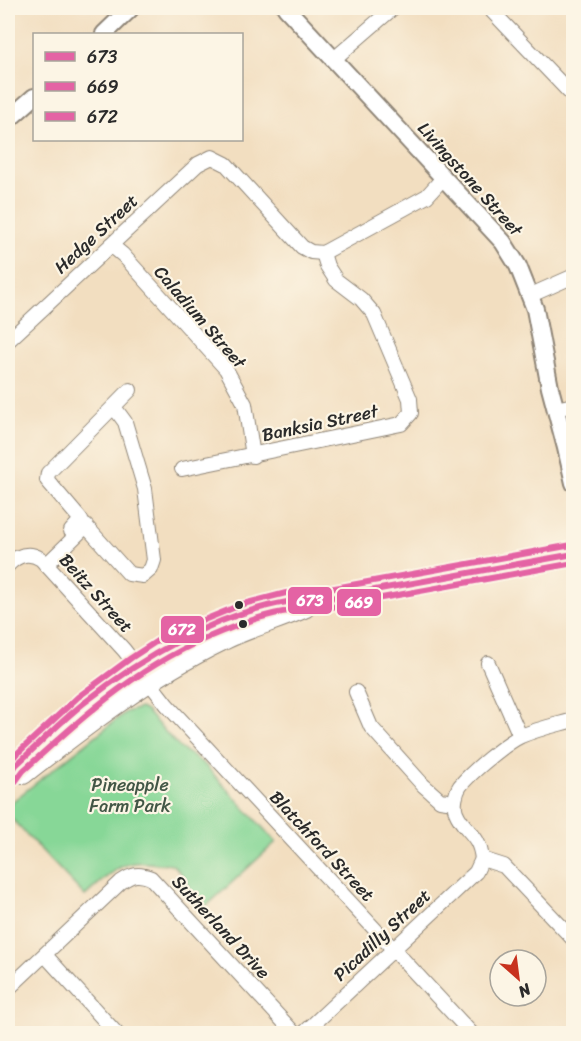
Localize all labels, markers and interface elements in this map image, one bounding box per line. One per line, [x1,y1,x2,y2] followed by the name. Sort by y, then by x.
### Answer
[33,33,243,141] legend
[87,41,118,73] text: 673
[87,71,119,103] text: 669
[87,101,118,133] text: 672
[409,114,531,244] street label: Livingstone Street
[46,186,146,282] street label: Hedge Street
[146,258,255,377] street label: Caladium Street
[259,395,382,451] street label: Banksia Street
[51,546,141,641] street label: Beitz Street
[287,586,333,615] line badge: 673
[295,586,324,615] text: 673
[336,588,382,617] line badge: 669
[344,588,373,617] text: 669
[233,599,245,611] unlabelled marker
[160,615,205,644] line badge: 672
[167,615,196,644] text: 672
[237,618,249,630] unlabelled marker
[89,769,171,822] park label: Pineapple Farm Park
[261,783,383,909] street label: Blatchford Street
[164,867,278,987] street label: Sutherland Drive
[325,881,439,989] street label: Picadilly Street
[488,948,548,1008] north arrow
[512,975,537,1007] text: N

